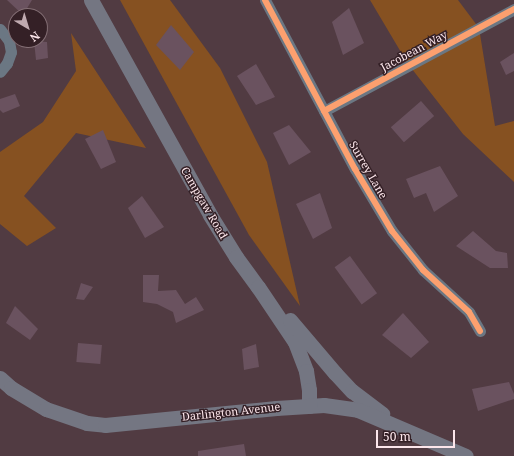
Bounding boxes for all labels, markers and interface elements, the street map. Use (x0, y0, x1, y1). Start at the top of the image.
north arrow (8, 8, 48, 48)
text: N (27, 28, 43, 46)
street label: Jacobean Way (378, 28, 450, 74)
street label: Surrey Lane (346, 139, 390, 201)
street label: Campgaw Road (178, 165, 230, 241)
street label: Darlington Avenue (181, 400, 281, 424)
scale bar (378, 422, 457, 448)
text: 50 m (383, 428, 411, 445)

